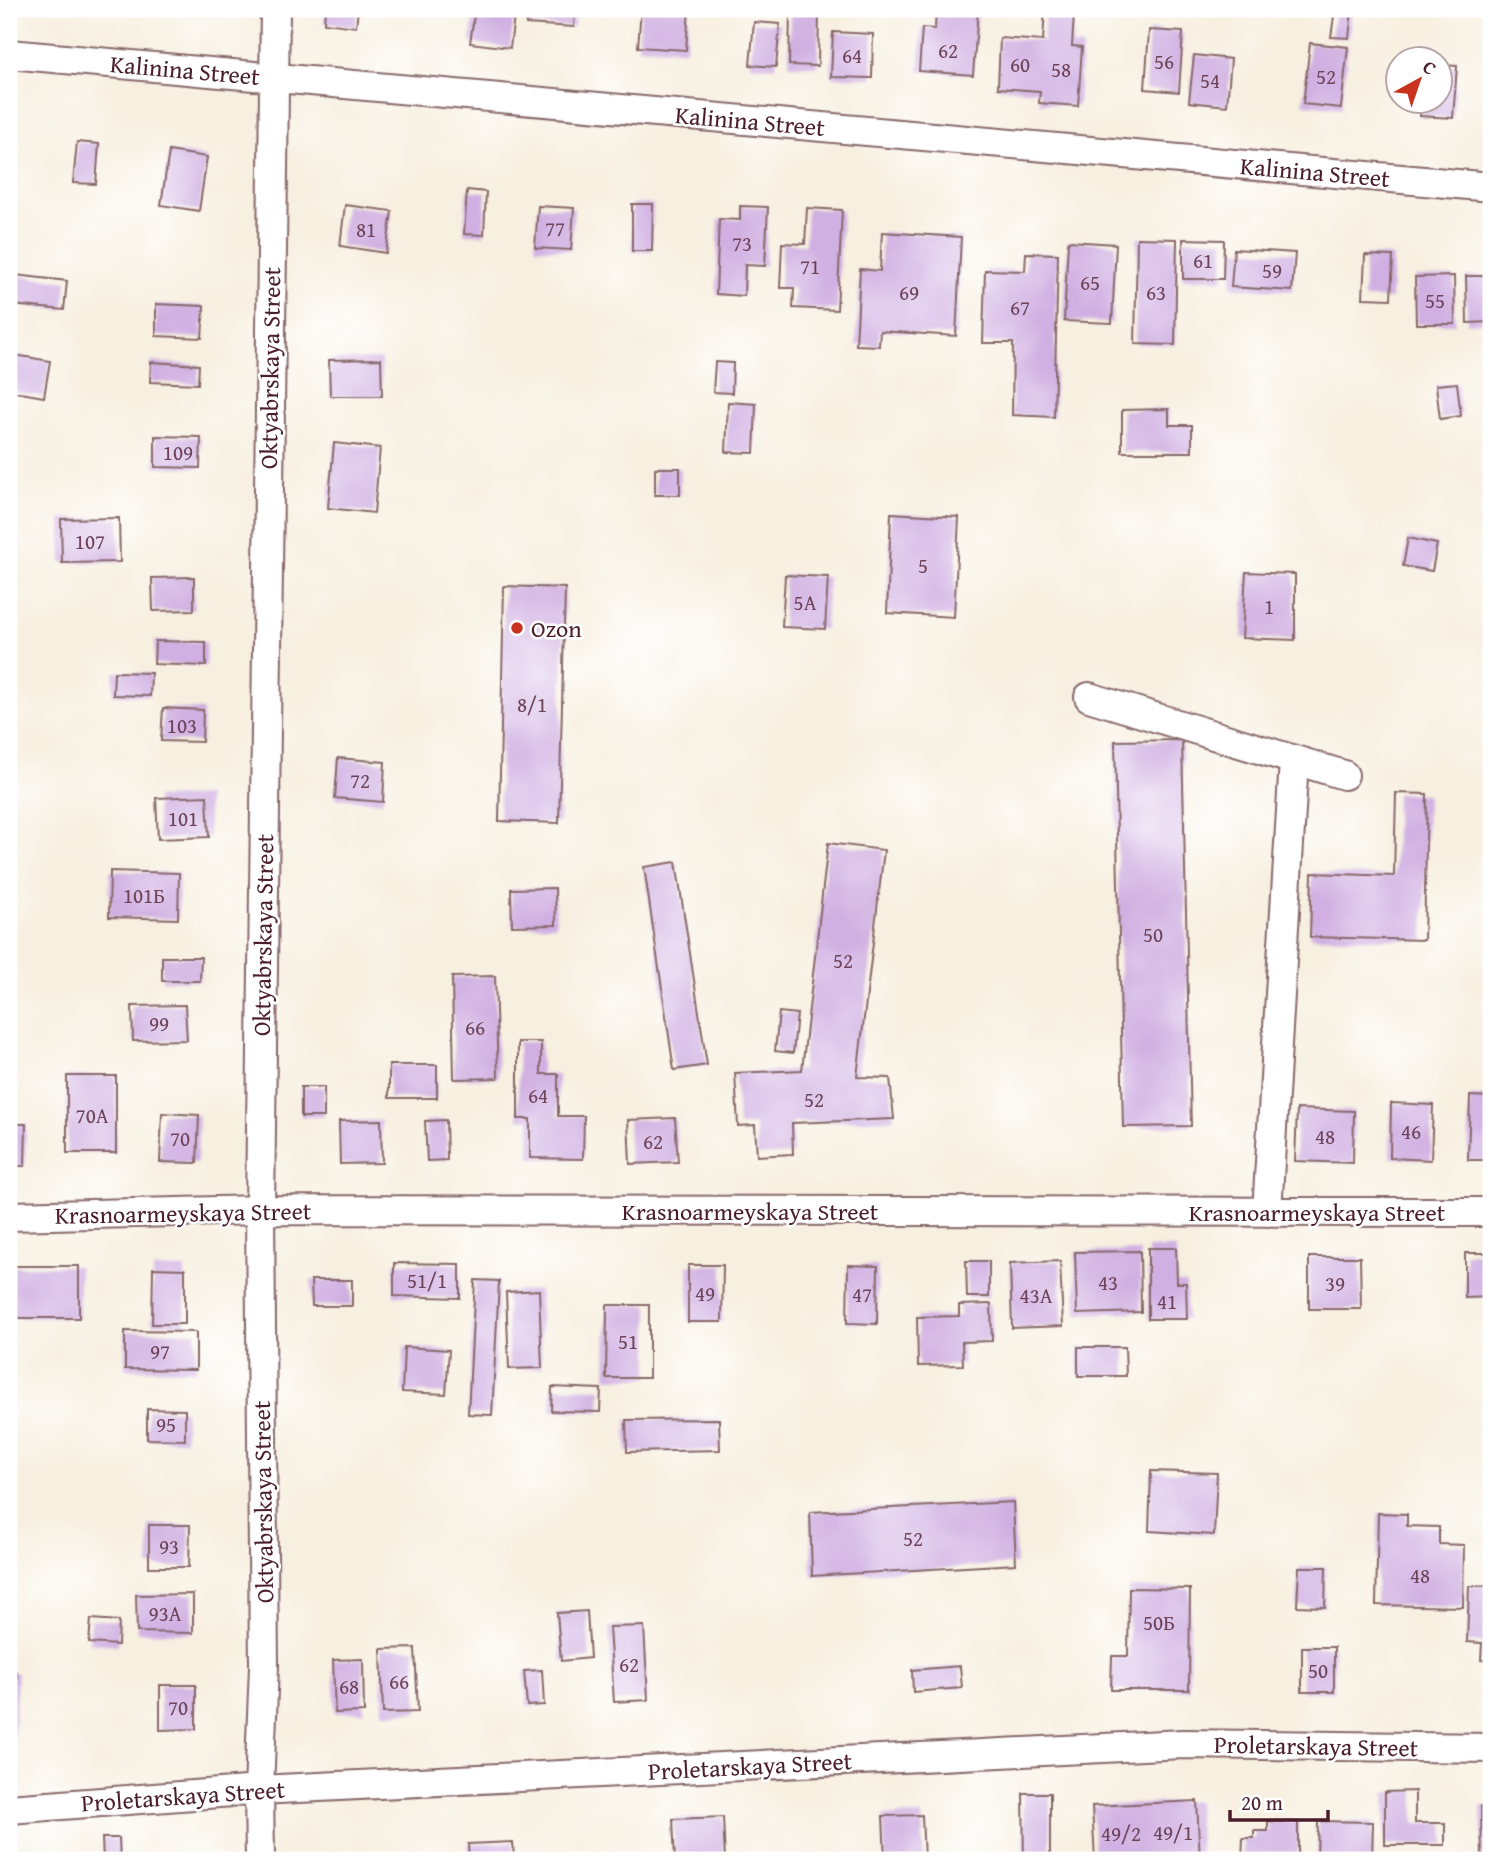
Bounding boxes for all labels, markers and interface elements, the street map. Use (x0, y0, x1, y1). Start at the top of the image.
house number: 62 (938, 35, 958, 66)
house number: 64 (842, 40, 862, 71)
street label: Kalinina Street (109, 46, 262, 94)
house number: 56 (1154, 46, 1174, 77)
north arrow (1384, 46, 1454, 116)
house number: 60 (1010, 49, 1030, 80)
text: С (1417, 53, 1443, 81)
house number: 58 (1051, 54, 1071, 85)
house number: 52 (1316, 61, 1336, 92)
house number: 54 (1200, 65, 1220, 96)
street label: Kalinina Street (674, 97, 827, 145)
street label: Kalinina Street (1239, 148, 1392, 196)
house number: 77 (545, 213, 565, 244)
house number: 81 (356, 214, 376, 245)
house number: 73 (732, 228, 752, 259)
house number: 61 (1193, 245, 1213, 276)
house number: 71 (800, 251, 820, 282)
house number: 59 (1262, 255, 1282, 286)
street label: Oktyabrskaya Street (251, 266, 289, 470)
house number: 65 (1080, 267, 1100, 298)
house number: 69 (899, 277, 919, 308)
house number: 63 (1146, 277, 1166, 308)
house number: 55 (1425, 285, 1445, 316)
house number: 67 (1010, 292, 1030, 323)
house number: 109 (163, 437, 193, 468)
house number: 107 (75, 526, 105, 557)
house number: 5 (918, 550, 928, 581)
house number: 5А (794, 587, 817, 618)
house number: 1 (1264, 591, 1274, 622)
place label: Ozon (531, 611, 582, 646)
marker: Ozon (509, 620, 525, 636)
house number: 8/1 (517, 689, 547, 720)
house number: 103 (167, 710, 197, 741)
house number: 72 (350, 765, 370, 796)
house number: 101 (168, 803, 198, 834)
street label: Oktyabrskaya Street (244, 833, 282, 1037)
house number: 101Б (123, 880, 165, 911)
house number: 50 (1143, 919, 1163, 950)
house number: 52 (833, 945, 853, 976)
house number: 99 (149, 1008, 169, 1039)
house number: 66 (465, 1012, 485, 1043)
house number: 64 (528, 1080, 548, 1111)
house number: 52 (804, 1084, 824, 1115)
house number: 70А (76, 1100, 109, 1131)
house number: 46 (1401, 1116, 1421, 1147)
house number: 48 (1315, 1121, 1335, 1152)
house number: 70 (170, 1123, 190, 1154)
house number: 62 (643, 1126, 663, 1157)
street label: Krasnoarmeyskaya Street (54, 1193, 312, 1233)
street label: Krasnoarmeyskaya Street (622, 1194, 879, 1229)
street label: Krasnoarmeyskaya Street (1189, 1195, 1446, 1230)
house number: 51/1 (407, 1265, 447, 1296)
house number: 43 (1098, 1267, 1118, 1298)
house number: 39 (1325, 1268, 1345, 1299)
house number: 49 (695, 1278, 715, 1309)
house number: 47 (852, 1279, 872, 1310)
house number: 43А (1020, 1280, 1053, 1311)
house number: 41 (1157, 1286, 1177, 1317)
house number: 51 (618, 1326, 638, 1357)
house number: 97 (150, 1336, 170, 1367)
street label: Oktyabrskaya Street (244, 1400, 282, 1604)
house number: 95 (156, 1409, 176, 1440)
house number: 52 (903, 1523, 923, 1554)
house number: 93 (159, 1531, 179, 1562)
house number: 48 (1410, 1560, 1430, 1591)
house number: 93А (149, 1598, 182, 1629)
house number: 50Б (1143, 1607, 1175, 1638)
house number: 62 (619, 1649, 639, 1680)
house number: 50 (1308, 1655, 1328, 1686)
house number: 66 (389, 1666, 409, 1697)
house number: 68 (339, 1671, 359, 1702)
house number: 70 (168, 1692, 188, 1723)
street label: Proletarskaya Street (1214, 1727, 1419, 1765)
street label: Proletarskaya Street (647, 1743, 853, 1789)
street label: Proletarskaya Street (80, 1771, 287, 1821)
scale bar (1230, 1778, 1328, 1822)
text: 20 m (1241, 1787, 1283, 1818)
house number: 49/1 (1153, 1817, 1193, 1848)
house number: 49/2 (1101, 1818, 1141, 1849)

